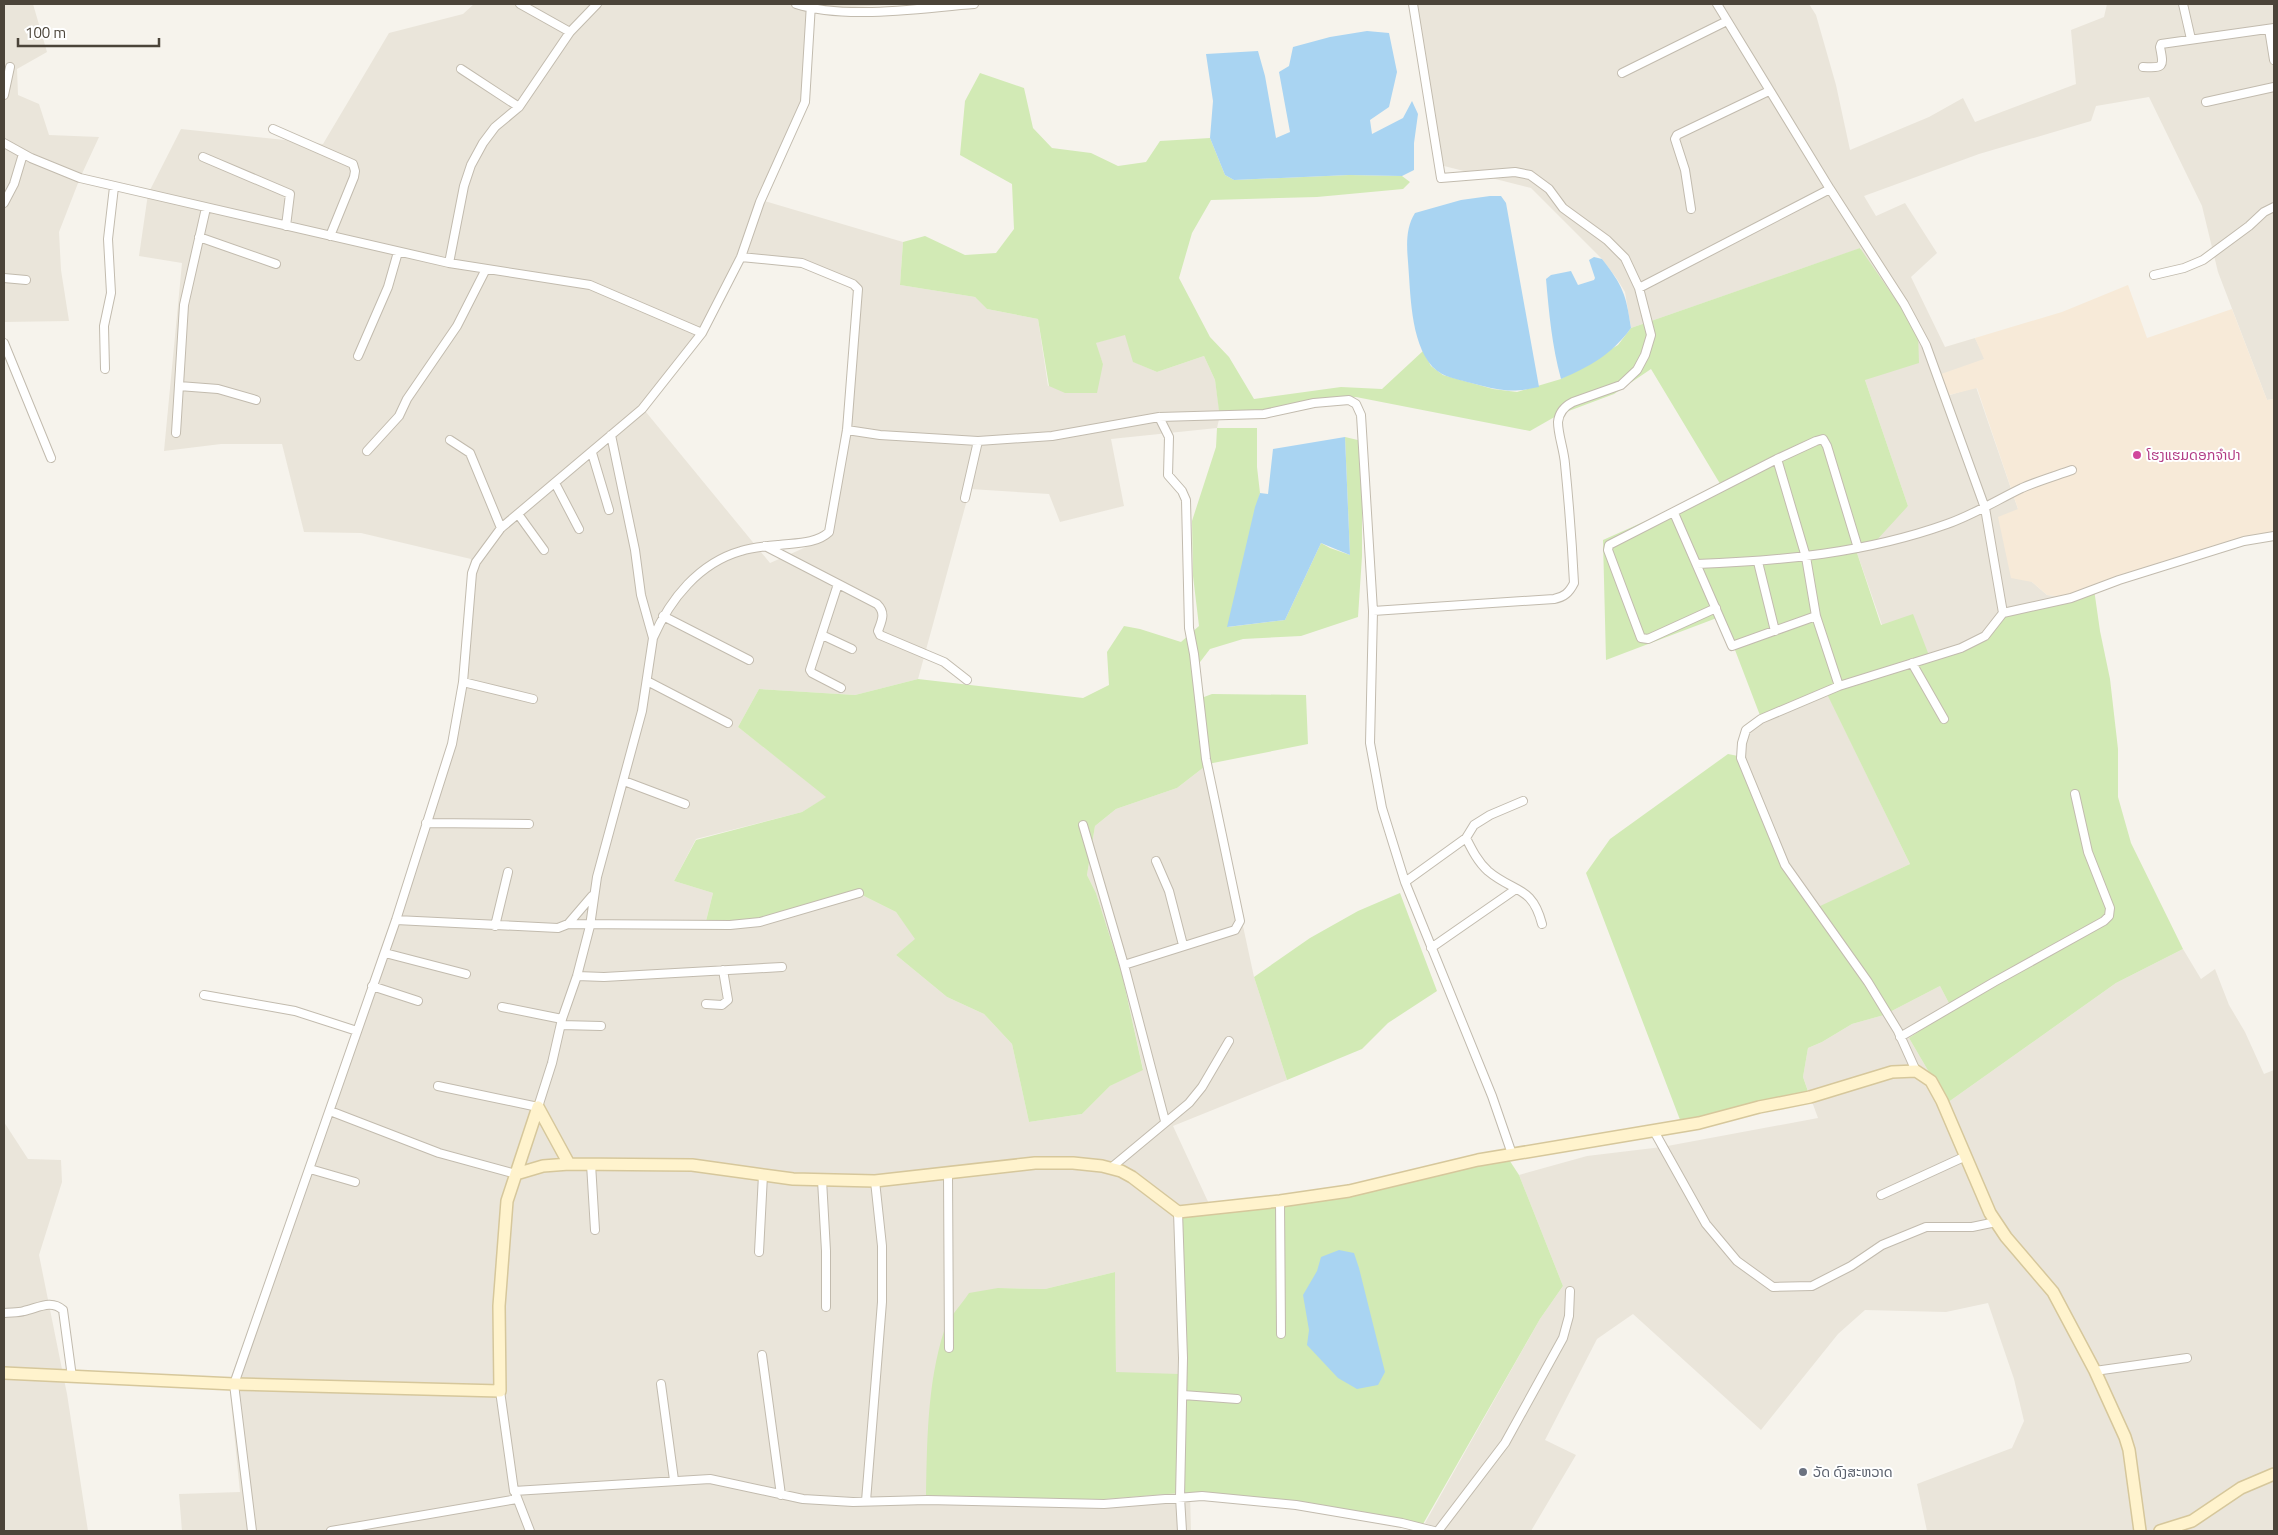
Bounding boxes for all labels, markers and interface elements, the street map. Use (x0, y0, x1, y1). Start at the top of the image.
scale bar (18, 15, 159, 47)
text: 100 m (25, 21, 66, 44)
place label: ໂຮງແຮມດອກຈຳປາ (2146, 444, 2241, 465)
marker: ໂຮງແຮມດອກຈຳປາ (2131, 449, 2143, 461)
place label: ວັດ ດົງສະຫວາດ (1813, 1461, 1893, 1482)
marker: ວັດ ດົງສະຫວາດ (1797, 1466, 1809, 1478)

